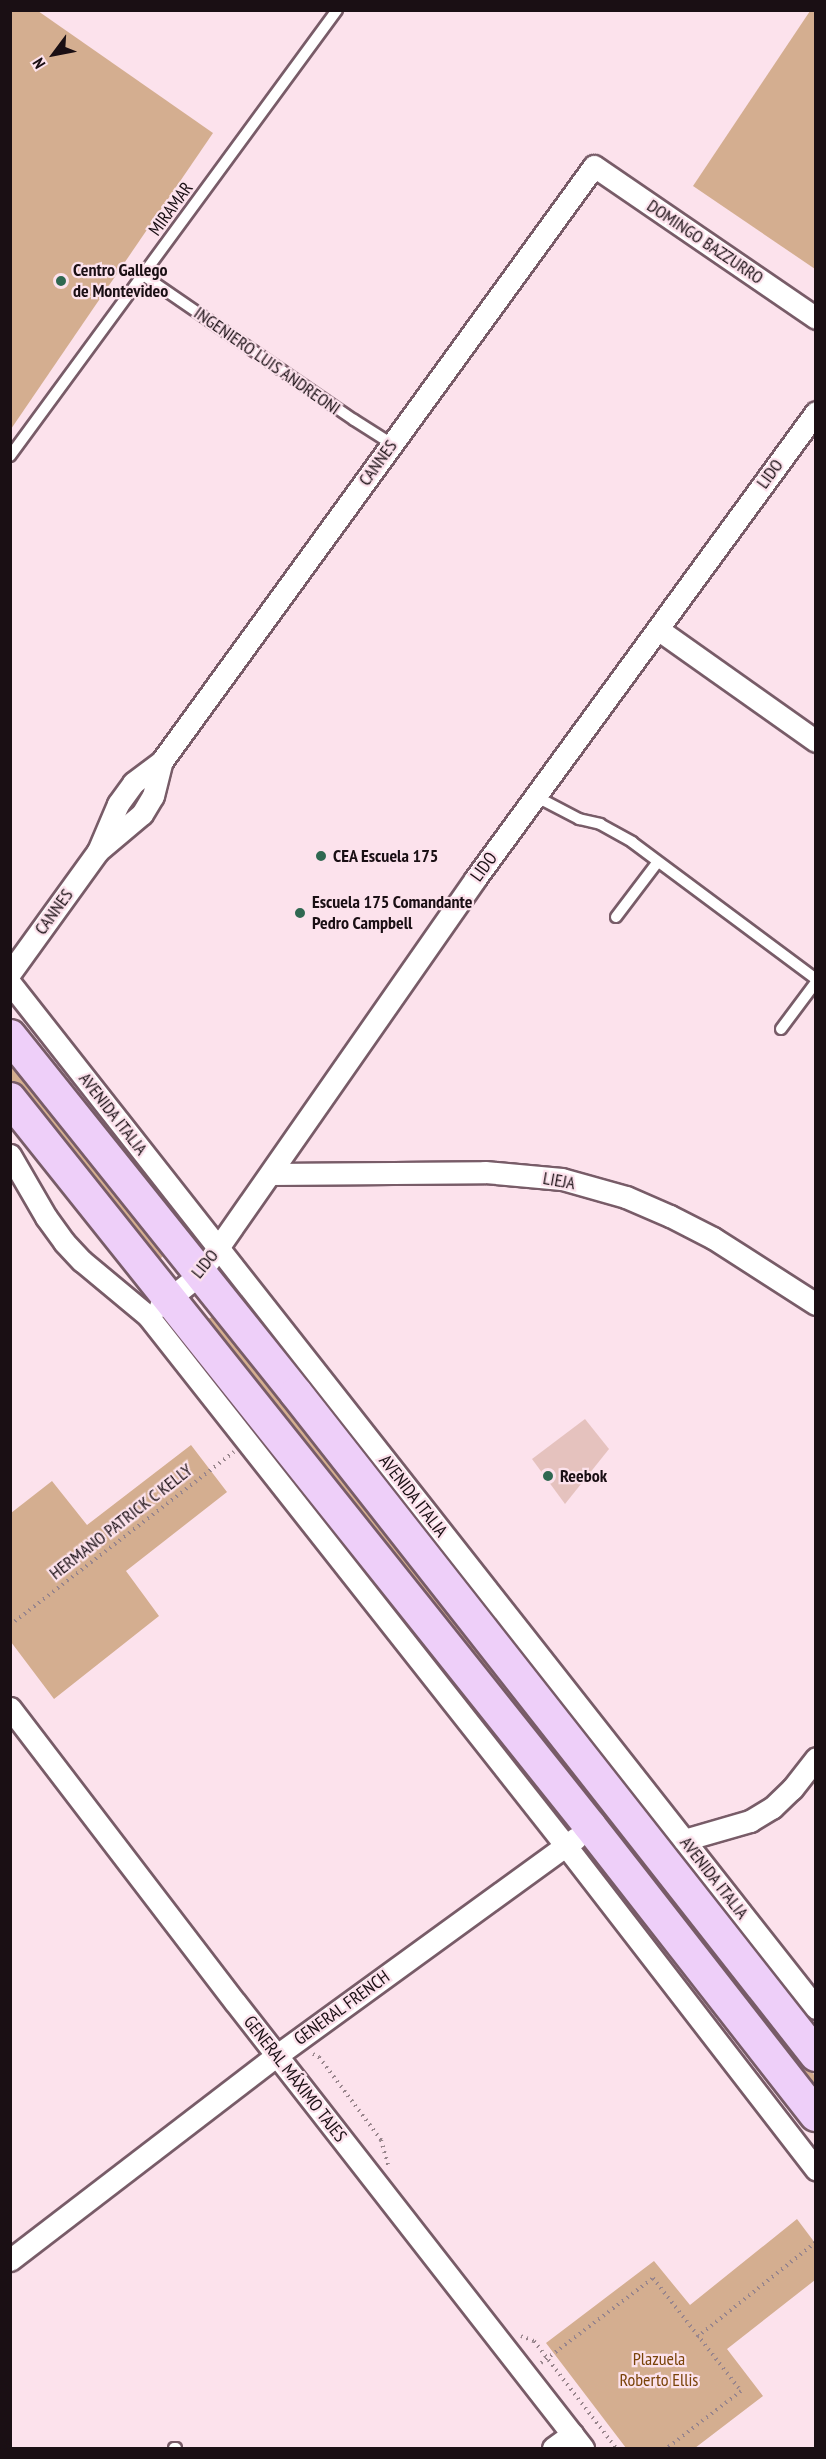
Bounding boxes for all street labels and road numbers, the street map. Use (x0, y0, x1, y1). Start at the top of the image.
street label: MIRAMAR (144, 178, 198, 240)
street label: DOMINGO BAZZURRO (643, 195, 767, 289)
street label: INGENIERO LUIS ANDREONI (189, 302, 345, 420)
street label: CANNES (354, 436, 402, 490)
street label: LIDO (752, 455, 788, 493)
street label: LIDO (466, 848, 502, 886)
street label: CANNES (30, 885, 78, 939)
street label: AVENIDA ITALIA (74, 1068, 152, 1160)
street label: LIEJA (541, 1168, 577, 1194)
street label: LIDO (187, 1245, 223, 1283)
street label: AVENIDA ITALIA (374, 1450, 452, 1542)
street label: HERMANO PATRICK C KELLY (45, 1459, 197, 1585)
street label: AVENIDA ITALIA (675, 1832, 753, 1924)
street label: GENERAL FRENCH (290, 1966, 394, 2050)
street label: GENERAL MÁXIMO TAJES (239, 2011, 351, 2147)

